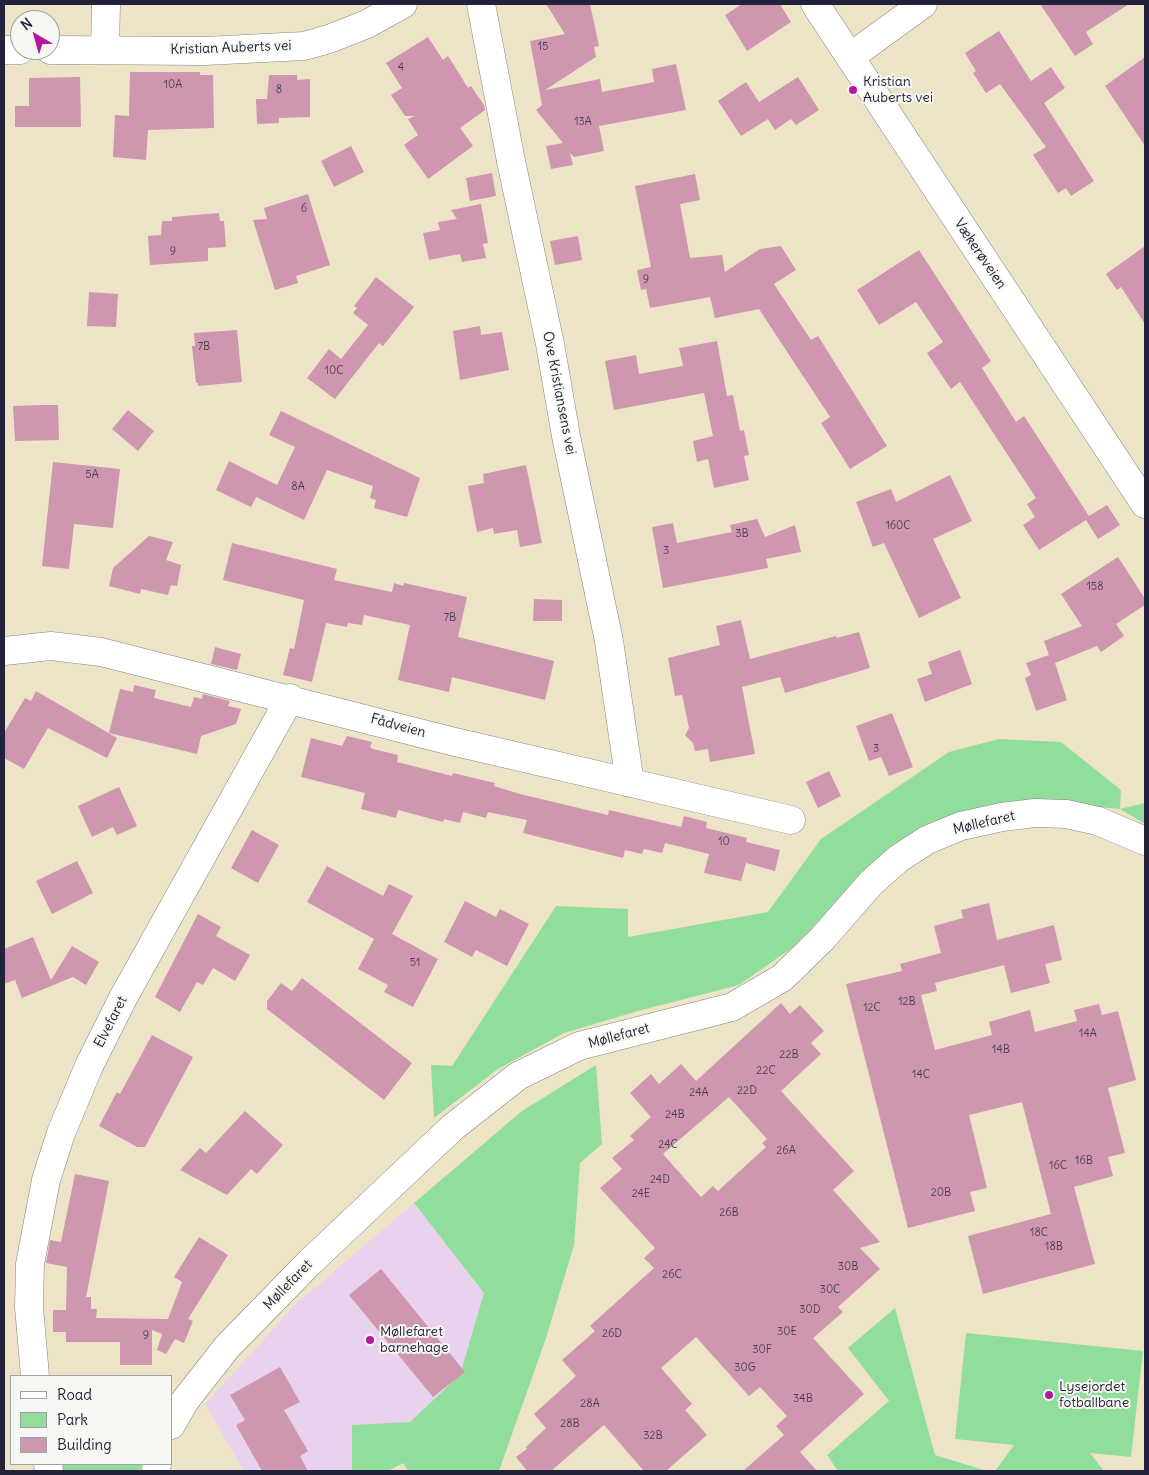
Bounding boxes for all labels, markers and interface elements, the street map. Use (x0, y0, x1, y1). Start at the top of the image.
north arrow (10, 10, 60, 60)
text: N (17, 14, 36, 34)
street label: Kristian Auberts vei (170, 37, 292, 59)
house number: 15 (538, 40, 548, 54)
house number: 4 (398, 61, 404, 75)
place label: Kristian Auberts vei (863, 74, 933, 106)
house number: 10A (164, 78, 182, 92)
house number: 8 (276, 83, 282, 97)
marker: Kristian Auberts vei (847, 84, 859, 96)
house number: 13A (574, 115, 592, 129)
house number: 6 (301, 202, 307, 216)
street label: Vækerøveien (950, 216, 1010, 292)
house number: 9 (170, 245, 176, 259)
house number: 9 (643, 273, 649, 287)
street label: Ove Kristiansens vei (539, 330, 579, 456)
house number: 7B (198, 340, 210, 354)
house number: 10C (325, 364, 343, 378)
house number: 5A (85, 468, 99, 482)
house number: 8A (291, 480, 305, 494)
house number: 160C (885, 519, 911, 533)
house number: 3B (735, 527, 749, 541)
house number: 3 (663, 544, 669, 558)
house number: 158 (1086, 580, 1104, 594)
house number: 7B (444, 611, 456, 625)
street label: Fådveien (369, 711, 427, 741)
house number: 3 (873, 742, 879, 756)
street label: Møllefaret (951, 808, 1017, 838)
house number: 10 (718, 835, 730, 849)
house number: 51 (410, 956, 420, 970)
street label: Elvefaret (91, 993, 131, 1051)
house number: 12B (898, 995, 916, 1009)
house number: 12C (863, 1001, 881, 1015)
street label: Møllefaret (586, 1020, 652, 1052)
house number: 14A (1079, 1027, 1097, 1041)
house number: 14B (992, 1043, 1010, 1057)
house number: 22B (779, 1048, 799, 1062)
house number: 22C (756, 1064, 776, 1078)
house number: 14C (912, 1068, 930, 1082)
house number: 22D (737, 1084, 757, 1098)
house number: 24A (689, 1086, 709, 1100)
house number: 24B (665, 1108, 685, 1122)
house number: 24C (658, 1138, 678, 1152)
house number: 26A (776, 1144, 796, 1158)
house number: 16B (1075, 1154, 1093, 1168)
house number: 16C (1049, 1159, 1067, 1173)
house number: 24D (650, 1173, 670, 1187)
house number: 20B (931, 1186, 951, 1200)
house number: 24E (632, 1187, 650, 1201)
house number: 26B (719, 1206, 739, 1220)
house number: 18C (1030, 1226, 1048, 1240)
house number: 18B (1045, 1240, 1063, 1254)
street label: Møllefaret (260, 1257, 316, 1313)
house number: 30B (838, 1260, 858, 1274)
house number: 26C (662, 1268, 682, 1282)
house number: 30C (820, 1283, 840, 1297)
house number: 30D (799, 1303, 821, 1317)
place label: Møllefaret barnehage (380, 1324, 448, 1356)
house number: 30E (777, 1325, 797, 1339)
house number: 26D (602, 1327, 622, 1341)
house number: 9 (143, 1329, 149, 1343)
marker: Møllefaret barnehage (364, 1334, 376, 1346)
house number: 30F (752, 1343, 772, 1357)
house number: 30G (734, 1361, 756, 1375)
legend (10, 1375, 172, 1465)
place label: Lysejordet fotballbane (1059, 1379, 1129, 1411)
text: Road (57, 1385, 92, 1404)
marker: Lysejordet fotballbane (1043, 1389, 1055, 1401)
house number: 34B (793, 1392, 813, 1406)
house number: 28A (580, 1397, 600, 1411)
text: Park (57, 1410, 88, 1429)
house number: 28B (560, 1417, 580, 1431)
house number: 32B (643, 1429, 663, 1443)
text: Building (57, 1435, 112, 1454)

